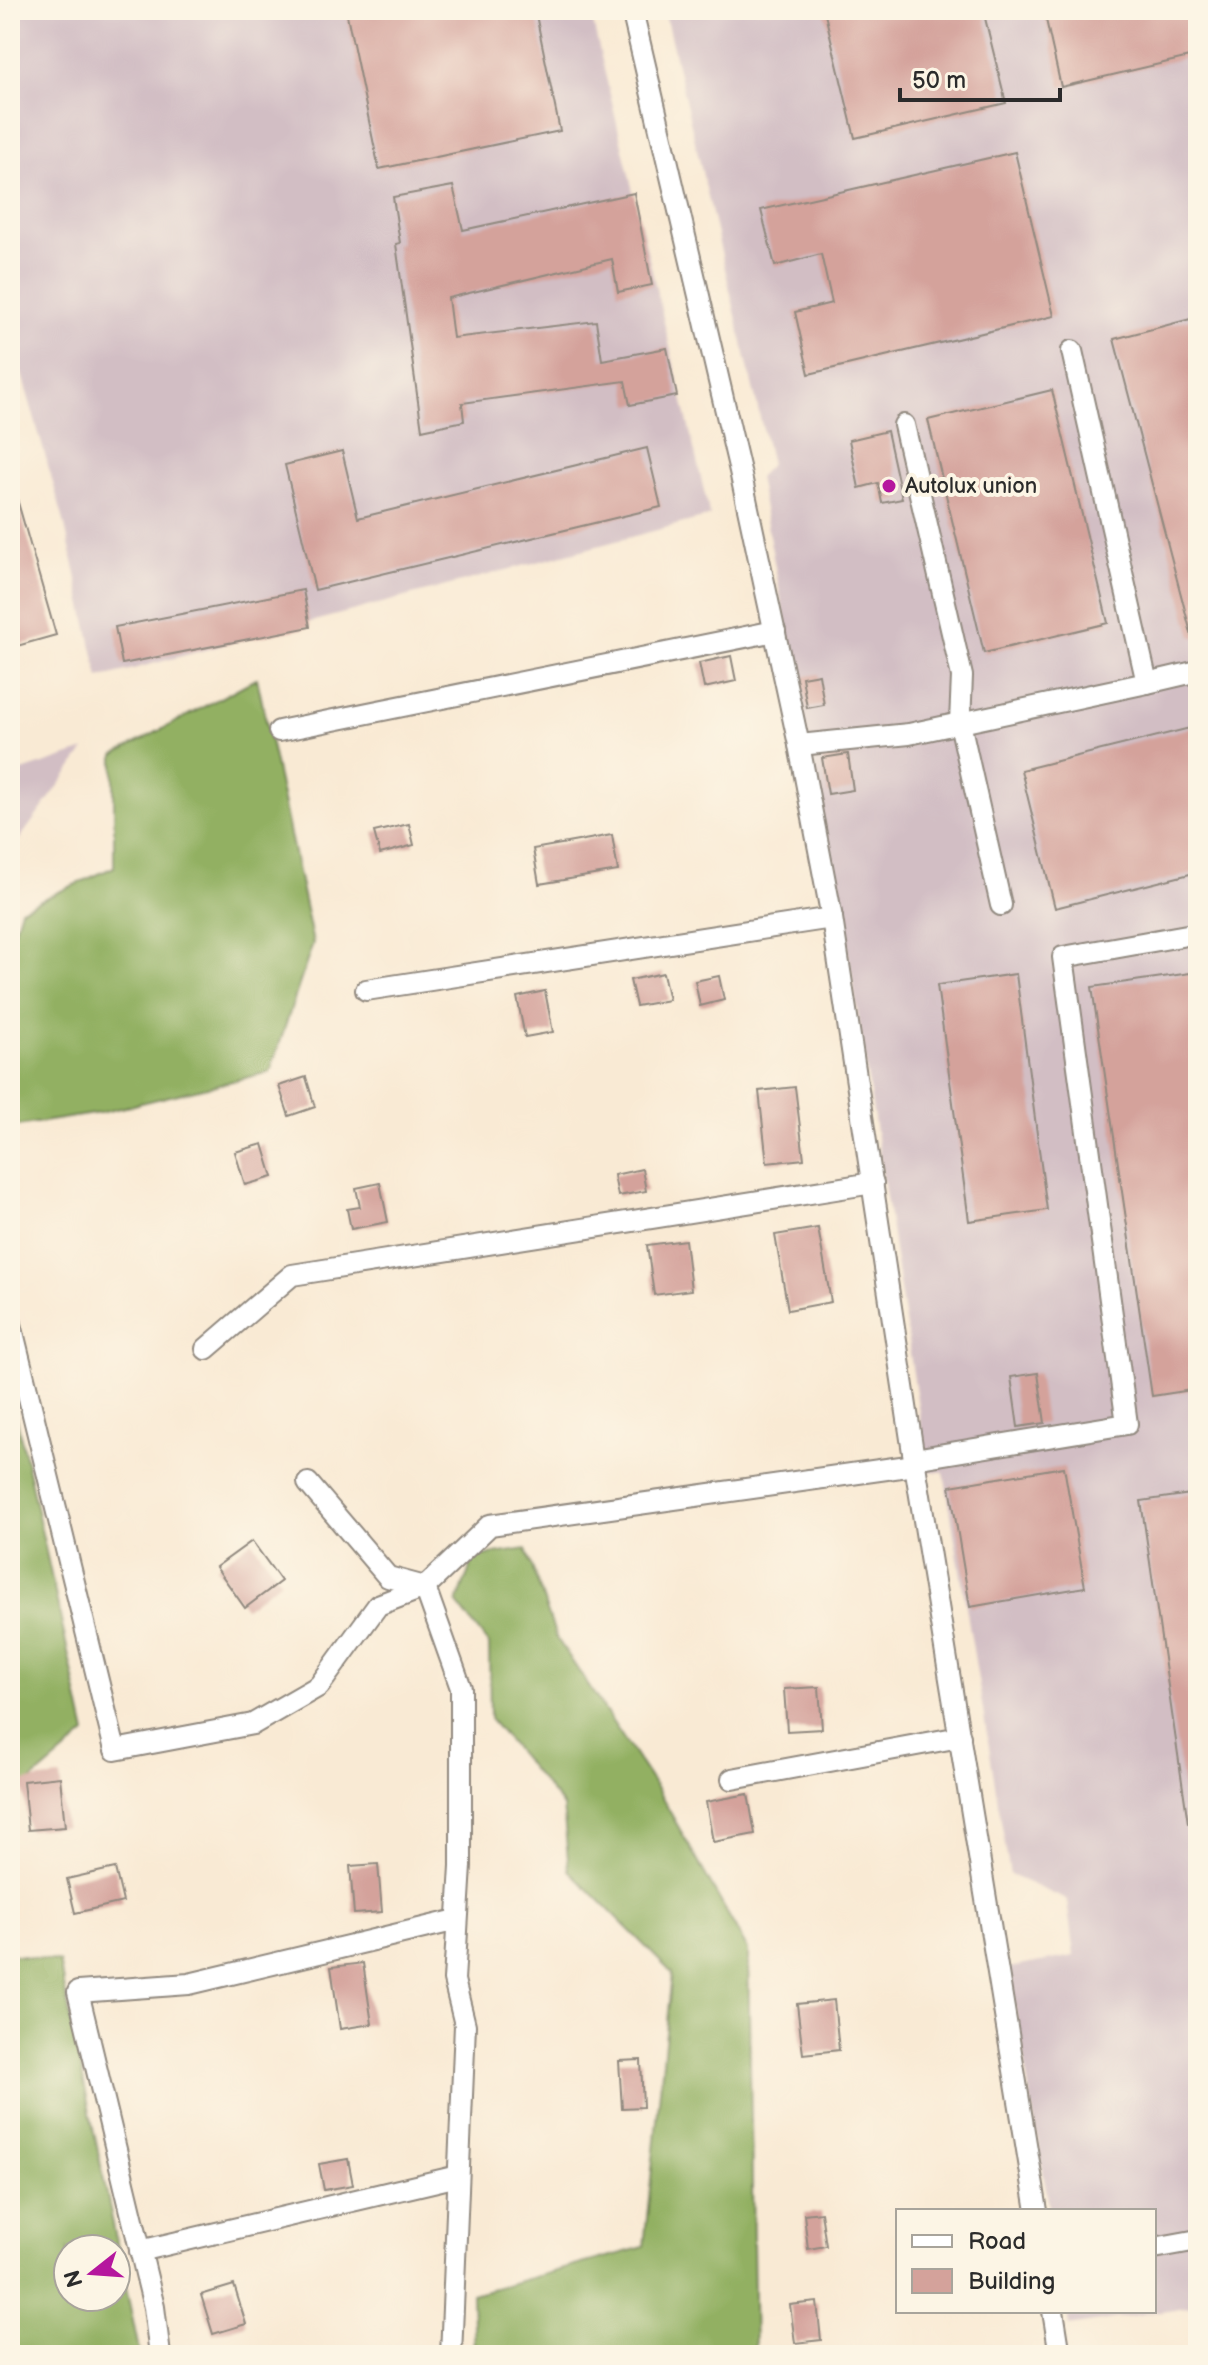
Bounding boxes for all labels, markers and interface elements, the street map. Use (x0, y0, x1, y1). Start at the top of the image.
scale bar (900, 52, 1060, 102)
text: 50 m (912, 66, 966, 95)
place label: Autolux union (905, 473, 1037, 500)
marker: Autolux union (880, 477, 898, 495)
legend (896, 2209, 1156, 2313)
text: Road (968, 2227, 1026, 2256)
north arrow (52, 2233, 132, 2313)
text: N (59, 2267, 90, 2290)
text: Building (968, 2267, 1055, 2296)

